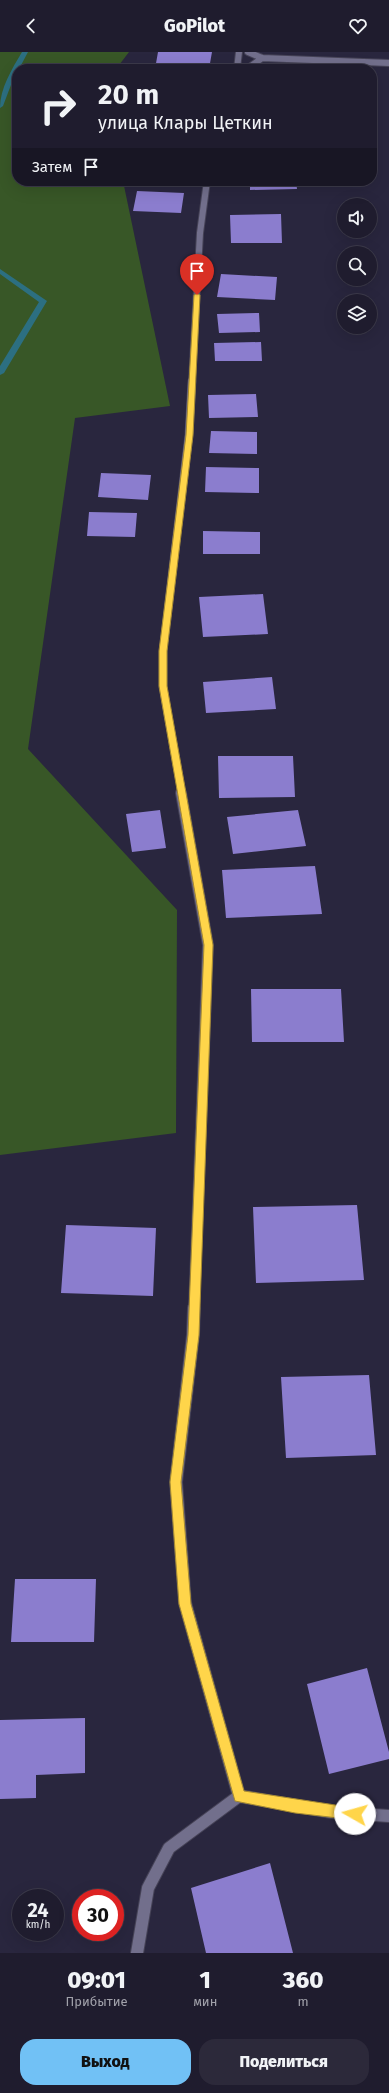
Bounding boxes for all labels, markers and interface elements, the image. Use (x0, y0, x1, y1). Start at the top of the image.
icon: back (20, 15, 42, 37)
text: GoPilot (164, 15, 225, 37)
icon: heart (347, 15, 369, 37)
text: 20 m (98, 78, 159, 111)
icon: right (32, 80, 84, 132)
text: улица Клары Цеткин (98, 112, 273, 134)
icon: arrive (80, 156, 102, 178)
text: Затем (32, 158, 72, 176)
map controls (337, 198, 377, 334)
button: sound (337, 198, 377, 238)
button: search (337, 246, 377, 286)
pin (180, 254, 214, 295)
icon: arrive (186, 260, 208, 282)
button: layers (337, 294, 377, 334)
position arrow (334, 1793, 376, 1835)
speed limit sign: 30 (72, 1889, 124, 1941)
text: 24 (27, 1898, 49, 1922)
text: km/h (26, 1919, 50, 1931)
text: 09:01 (67, 1966, 126, 1994)
text: 1 (200, 1966, 211, 1994)
text: 360 (283, 1966, 324, 1994)
text: Прибытие (66, 1994, 128, 2009)
text: мин (193, 1994, 217, 2009)
text: m (298, 1994, 309, 2009)
button: Выход (20, 2039, 191, 2085)
button: Поделиться (199, 2039, 369, 2085)

